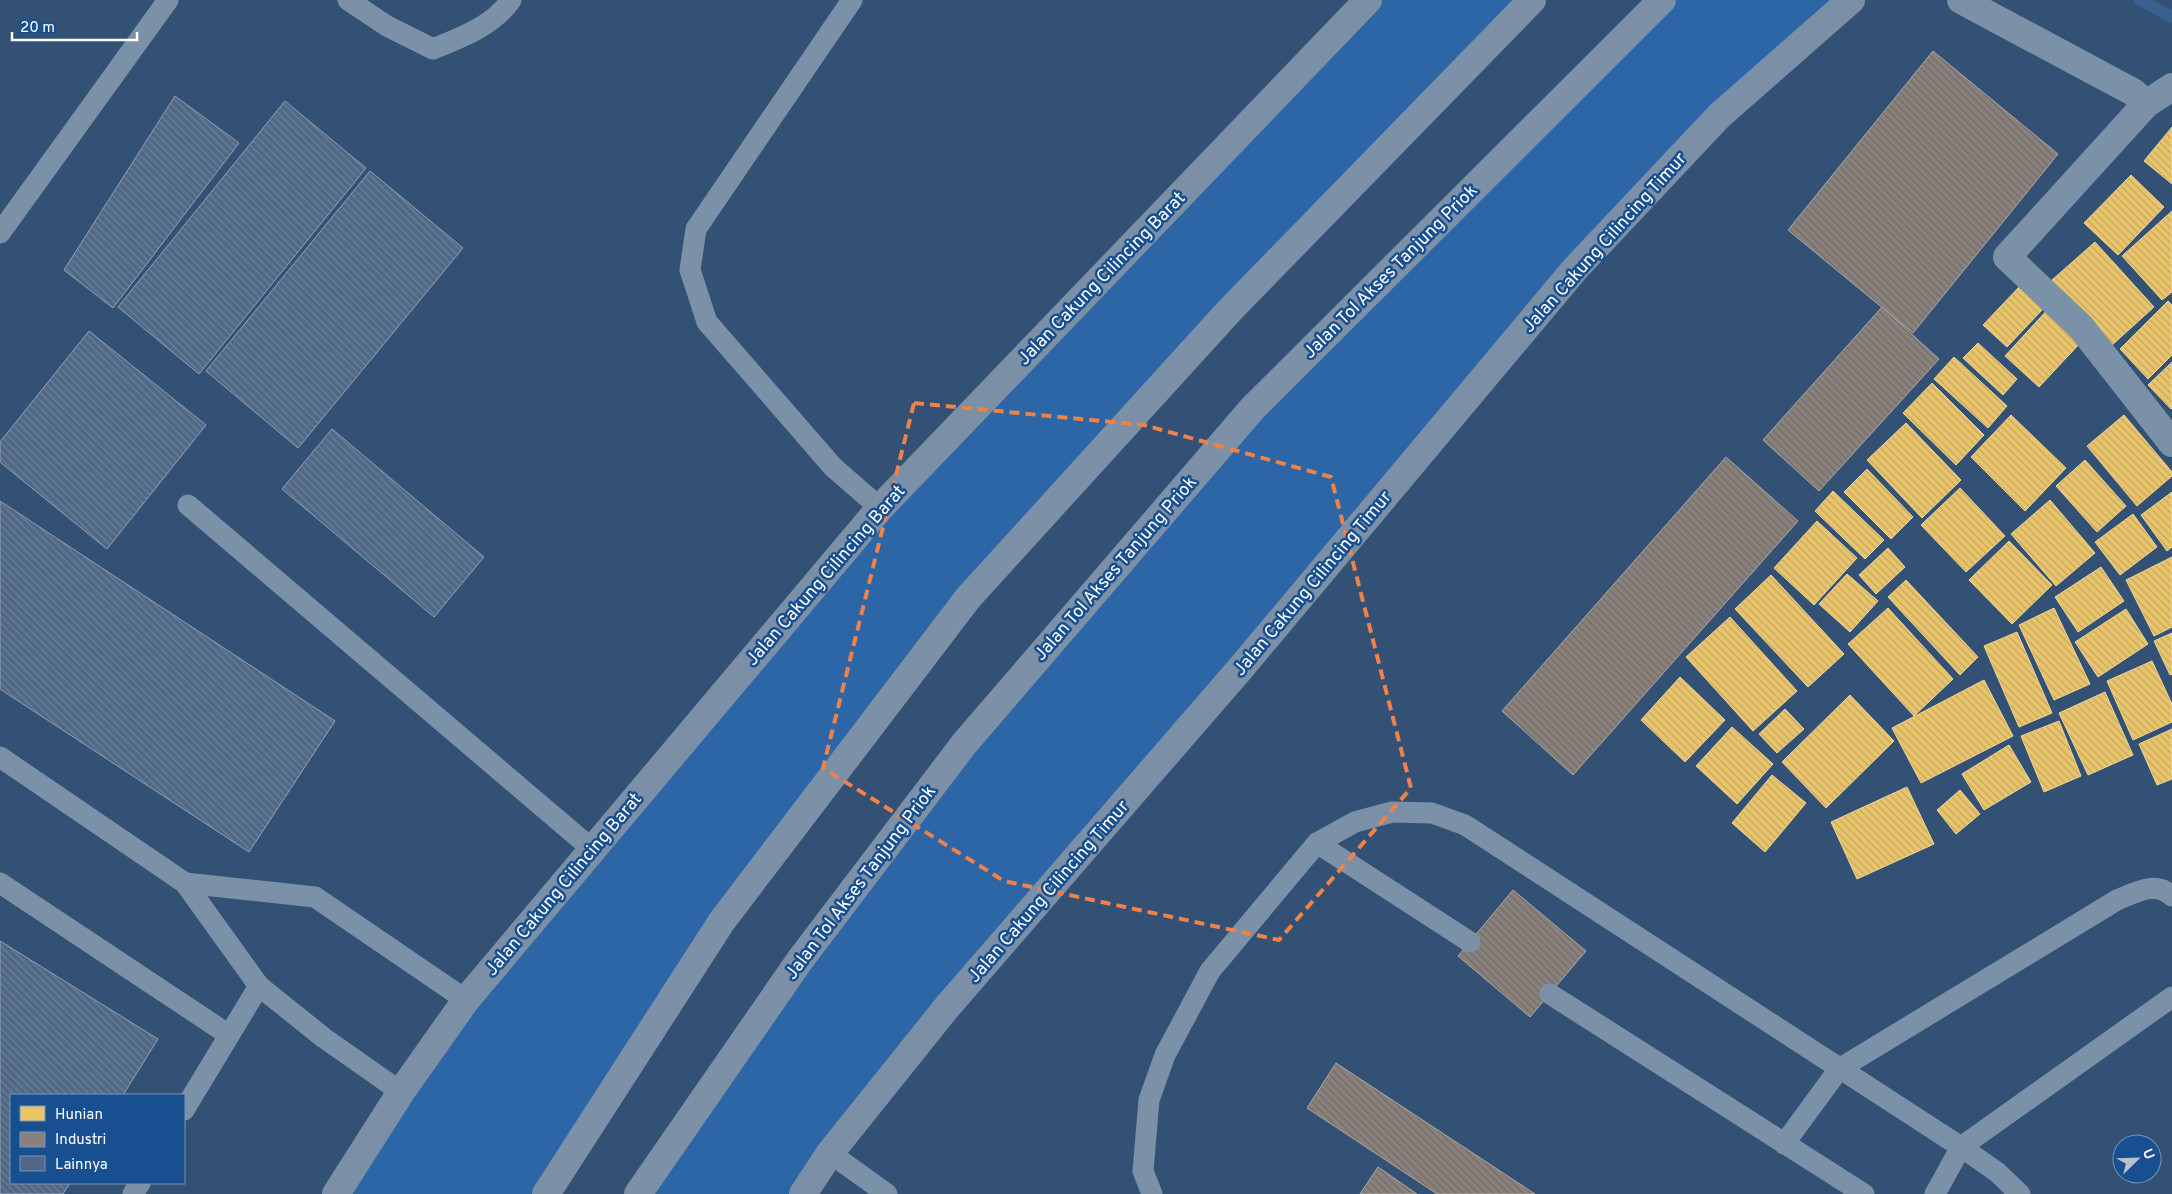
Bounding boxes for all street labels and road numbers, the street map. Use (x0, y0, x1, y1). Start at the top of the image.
street label: Jalan Cakung Cilincing Timur (1518, 148, 1692, 338)
street label: Jalan Tol Akses Tanjung Priok (1299, 180, 1483, 364)
street label: Jalan Cakung Cilincing Barat (1013, 188, 1191, 371)
street label: Jalan Tol Akses Tanjung Priok (1030, 472, 1203, 666)
street label: Jalan Cakung Cilincing Barat (741, 481, 911, 671)
street label: Jalan Cakung Cilincing Timur (1229, 487, 1397, 681)
street label: Jalan Tol Akses Tanjung Priok (781, 781, 942, 985)
street label: Jalan Cakung Cilincing Barat (481, 789, 648, 981)
street label: Jalan Cakung Cilincing Timur (963, 796, 1135, 988)

